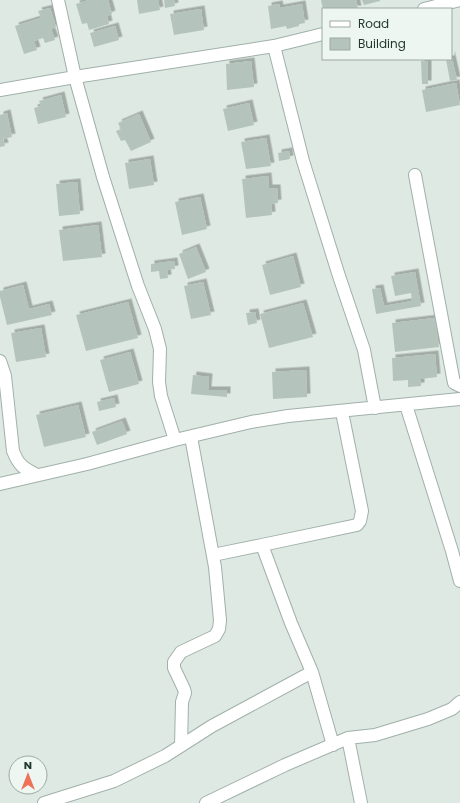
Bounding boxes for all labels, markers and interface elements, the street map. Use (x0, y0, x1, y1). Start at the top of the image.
legend (322, 8, 452, 60)
text: Road (358, 15, 389, 32)
text: Building (358, 35, 406, 52)
north arrow (8, 755, 48, 795)
text: N (24, 757, 32, 773)

